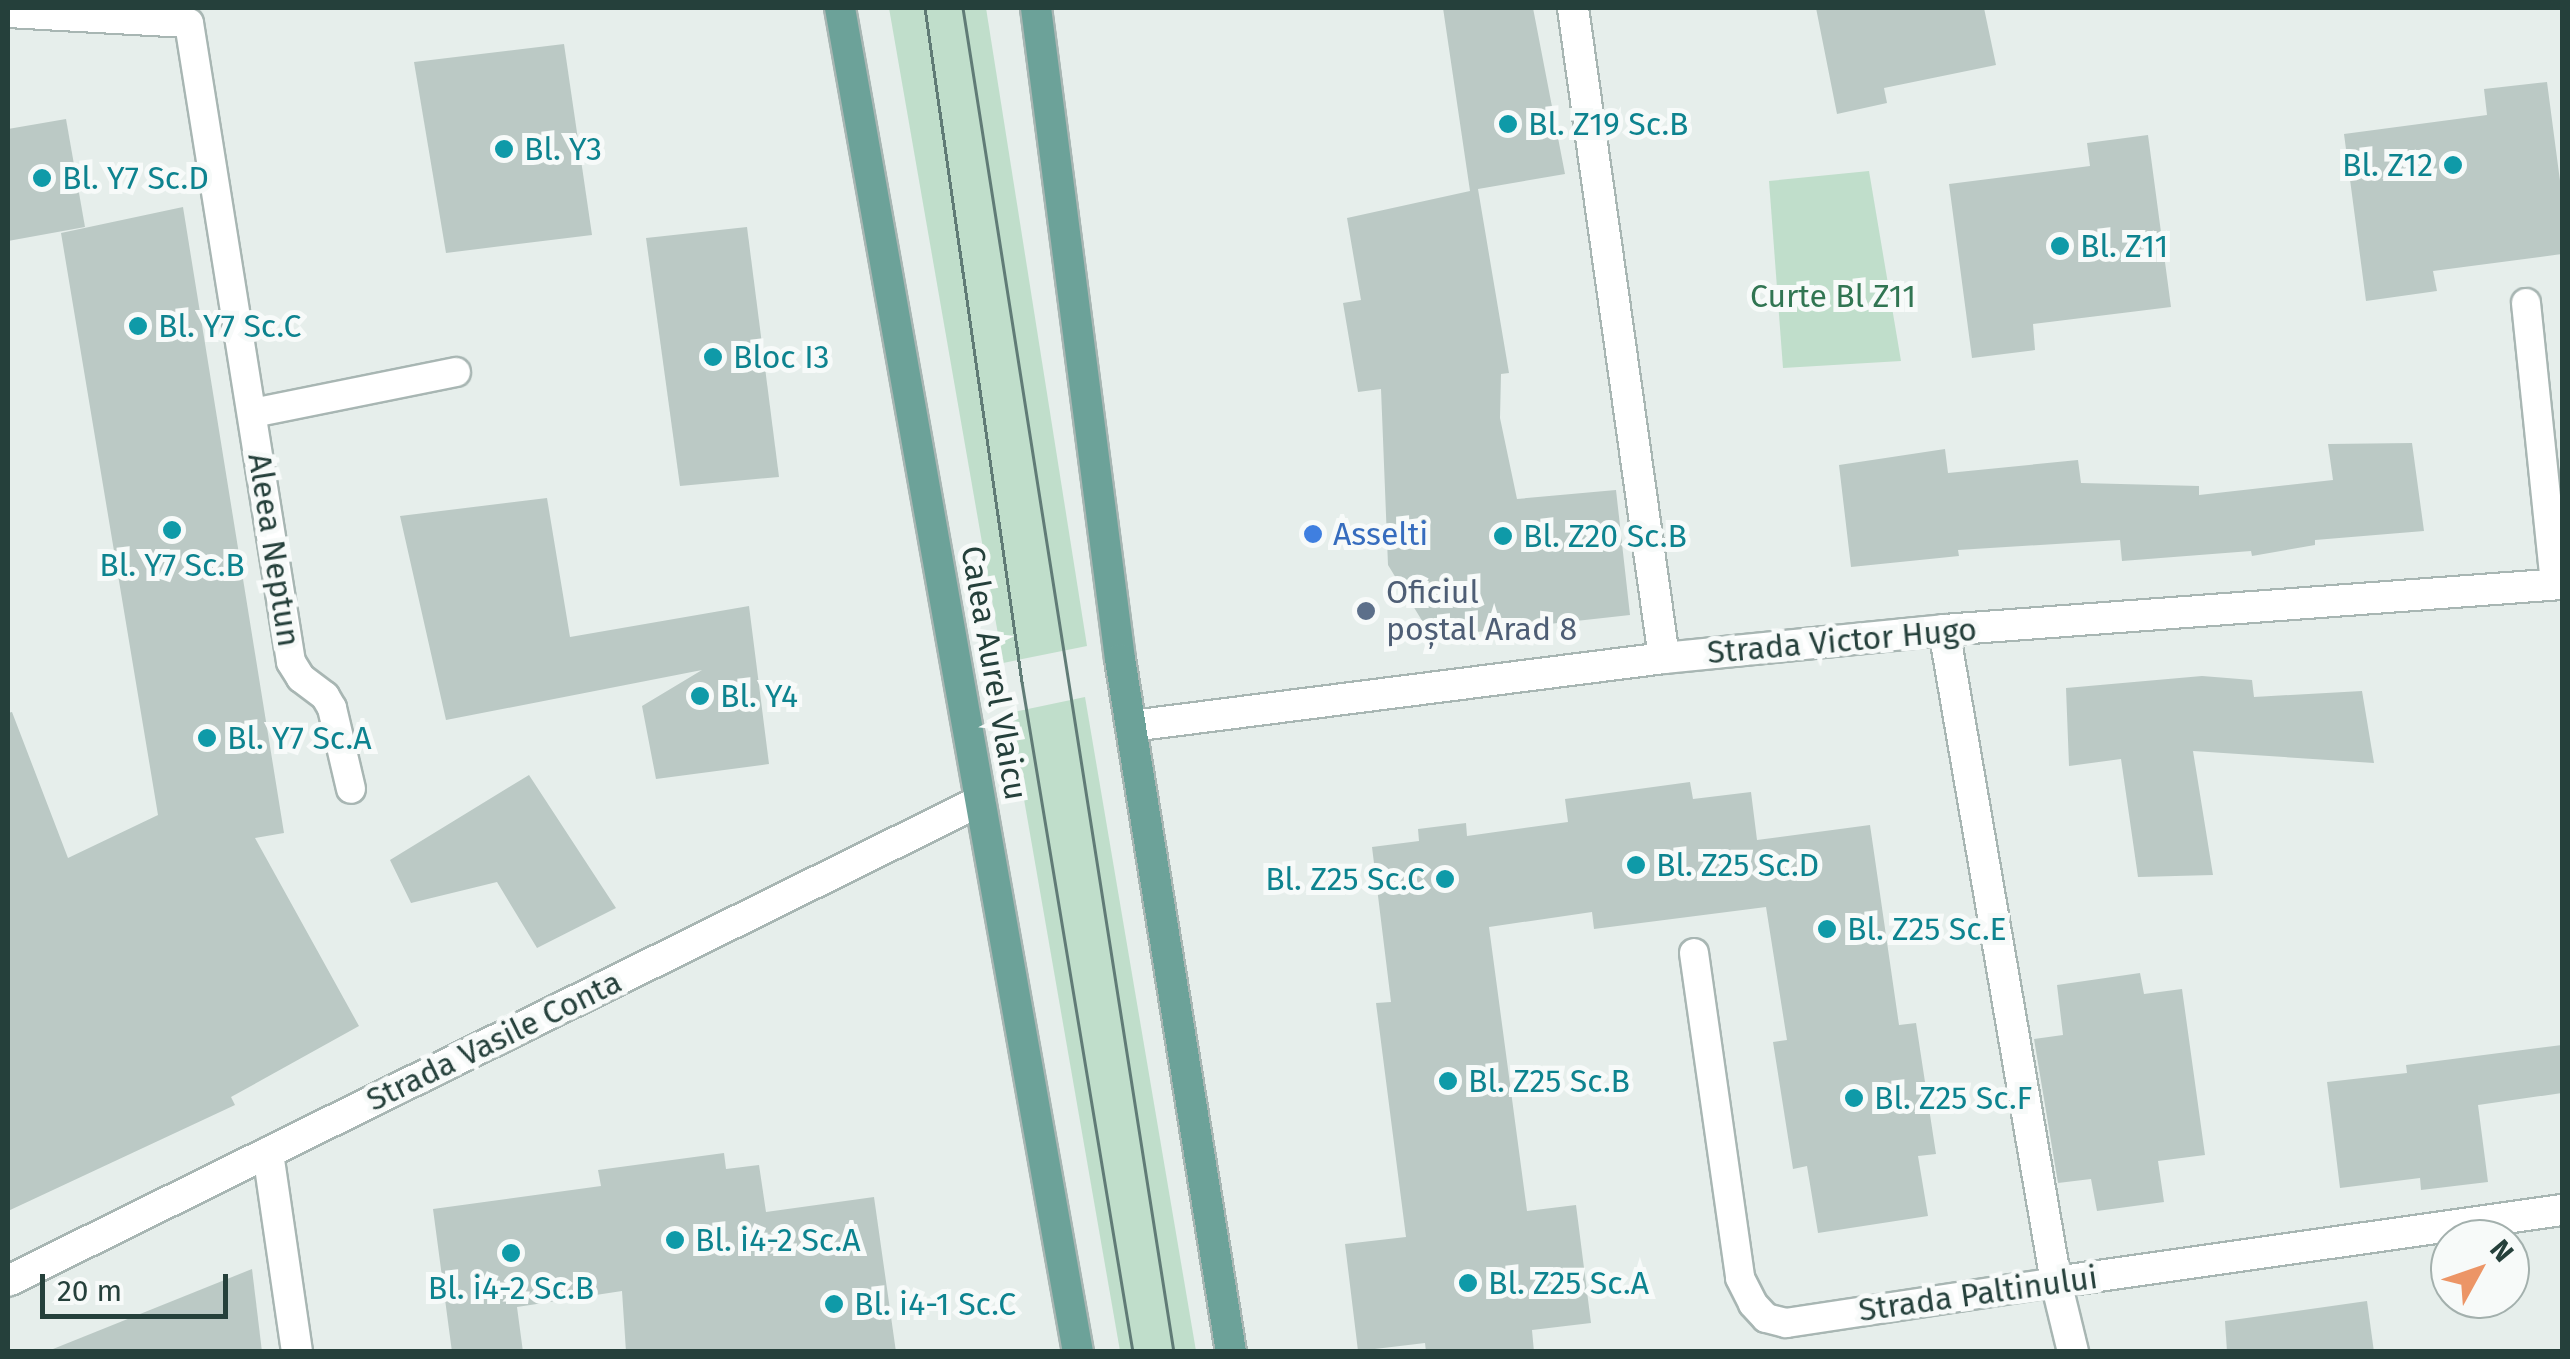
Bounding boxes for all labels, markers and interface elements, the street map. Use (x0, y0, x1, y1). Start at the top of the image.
place label: Bl. Z19 Sc.B (1528, 105, 1689, 143)
marker: Bl. Z19 Sc.B (1497, 113, 1519, 135)
place label: Bl. Y3 (524, 130, 602, 168)
marker: Bl. Y3 (493, 138, 515, 160)
place label: Bl. Z12 (2342, 146, 2433, 184)
marker: Bl. Z12 (2442, 154, 2464, 176)
place label: Bl. Y7 Sc.D (62, 159, 209, 197)
marker: Bl. Y7 Sc.D (31, 167, 53, 189)
place label: Bl. Z11 (2080, 227, 2168, 265)
marker: Bl. Z11 (2049, 235, 2071, 257)
park label: Curte Bl Z11 (1750, 277, 1916, 315)
place label: Bl. Y7 Sc.C (158, 307, 301, 345)
marker: Bl. Y7 Sc.C (127, 315, 149, 337)
place label: Bloc I3 (733, 338, 830, 376)
marker: Bloc I3 (702, 346, 724, 368)
street label: Aleea Neptun (240, 451, 308, 649)
place label: Asselti (1333, 515, 1428, 553)
place label: Bl. Z20 Sc.B (1523, 517, 1687, 555)
marker: Bl. Y7 Sc.B (161, 519, 183, 541)
marker: Asselti (1302, 523, 1324, 545)
marker: Bl. Z20 Sc.B (1492, 525, 1514, 547)
street label: Calea Aurel Vlaicu (953, 543, 1035, 803)
place label: Bl. Y7 Sc.B (99, 546, 245, 584)
place label: Oficiul poștal Arad 8 (1386, 574, 1577, 649)
marker: Oficiul poștal Arad 8 (1355, 600, 1377, 622)
street label: Strada Victor Hugo (1706, 610, 1978, 672)
place label: Bl. Y4 (720, 677, 798, 715)
marker: Bl. Y4 (689, 685, 711, 707)
place label: Bl. Y7 Sc.A (227, 719, 372, 757)
marker: Bl. Y7 Sc.A (196, 727, 218, 749)
place label: Bl. Z25 Sc.D (1656, 846, 1819, 884)
marker: Bl. Z25 Sc.D (1625, 854, 1647, 876)
place label: Bl. Z25 Sc.C (1265, 860, 1425, 898)
marker: Bl. Z25 Sc.C (1434, 868, 1456, 890)
place label: Bl. Z25 Sc.E (1847, 910, 2007, 948)
marker: Bl. Z25 Sc.E (1816, 918, 1838, 940)
street label: Strada Vasile Conta (360, 963, 628, 1119)
place label: Bl. Z25 Sc.B (1468, 1062, 1630, 1100)
marker: Bl. Z25 Sc.B (1437, 1070, 1459, 1092)
place label: Bl. Z25 Sc.F (1874, 1079, 2032, 1117)
marker: Bl. Z25 Sc.F (1843, 1087, 1865, 1109)
north arrow (2430, 1219, 2530, 1319)
place label: Bl. i4-2 Sc.A (695, 1221, 861, 1259)
marker: Bl. i4-2 Sc.A (664, 1229, 686, 1251)
text: N (2483, 1233, 2520, 1268)
marker: Bl. i4-2 Sc.B (500, 1242, 522, 1264)
scale bar (45, 1254, 232, 1316)
street label: Strada Paltinului (1856, 1258, 2100, 1330)
place label: Bl. Z25 Sc.A (1488, 1264, 1649, 1302)
place label: Bl. i4-2 Sc.B (428, 1269, 594, 1307)
marker: Bl. Z25 Sc.A (1457, 1272, 1479, 1294)
text: 20 m (57, 1273, 122, 1309)
place label: Bl. i4-1 Sc.C (854, 1285, 1016, 1323)
marker: Bl. i4-1 Sc.C (823, 1293, 845, 1315)

